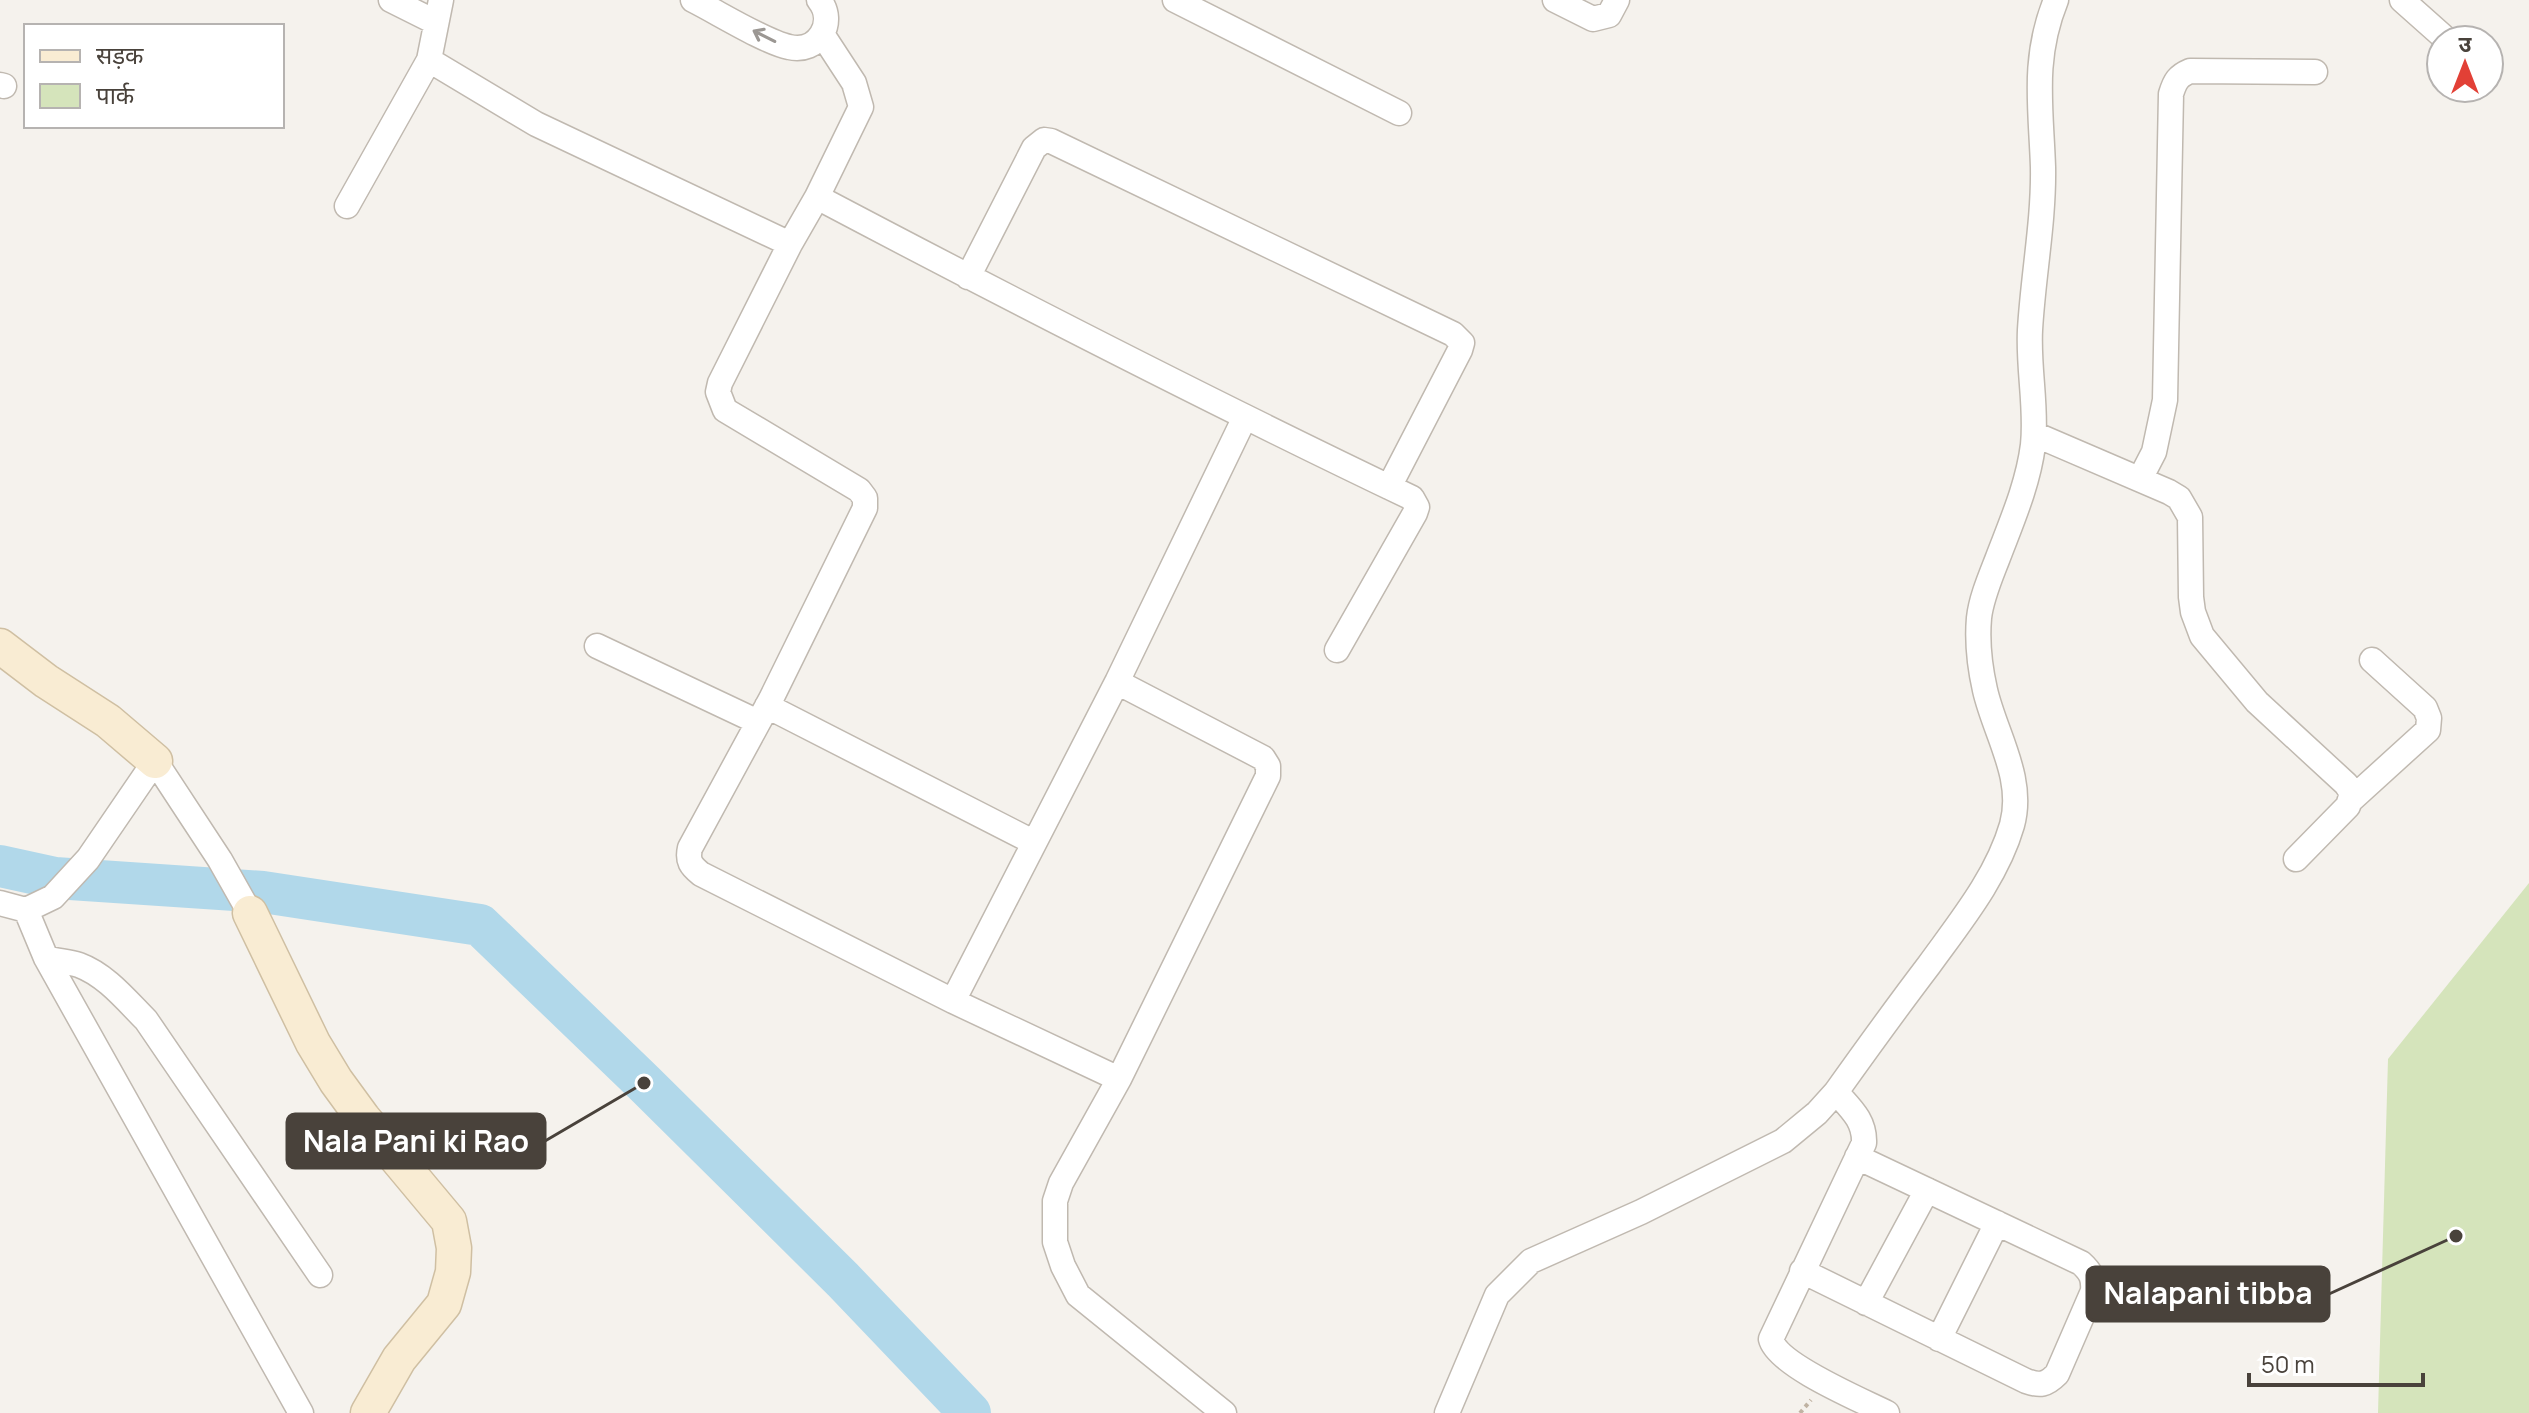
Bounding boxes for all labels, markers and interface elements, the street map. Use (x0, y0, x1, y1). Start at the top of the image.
legend (24, 24, 284, 128)
north arrow (2425, 24, 2505, 104)
one-way arrow (753, 28, 777, 44)
text: उ (2459, 29, 2473, 59)
text: सड़क (96, 38, 144, 71)
text: पार्क (96, 78, 135, 111)
callout: Nala Pani ki Rao (287, 1114, 545, 1168)
text: Nala Pani ki Rao (303, 1120, 529, 1161)
callout: Nalapani tibba (2087, 1267, 2329, 1321)
text: Nalapani tibba (2103, 1272, 2313, 1313)
scale bar (2249, 1337, 2423, 1387)
text: 50 m (2261, 1347, 2315, 1380)

